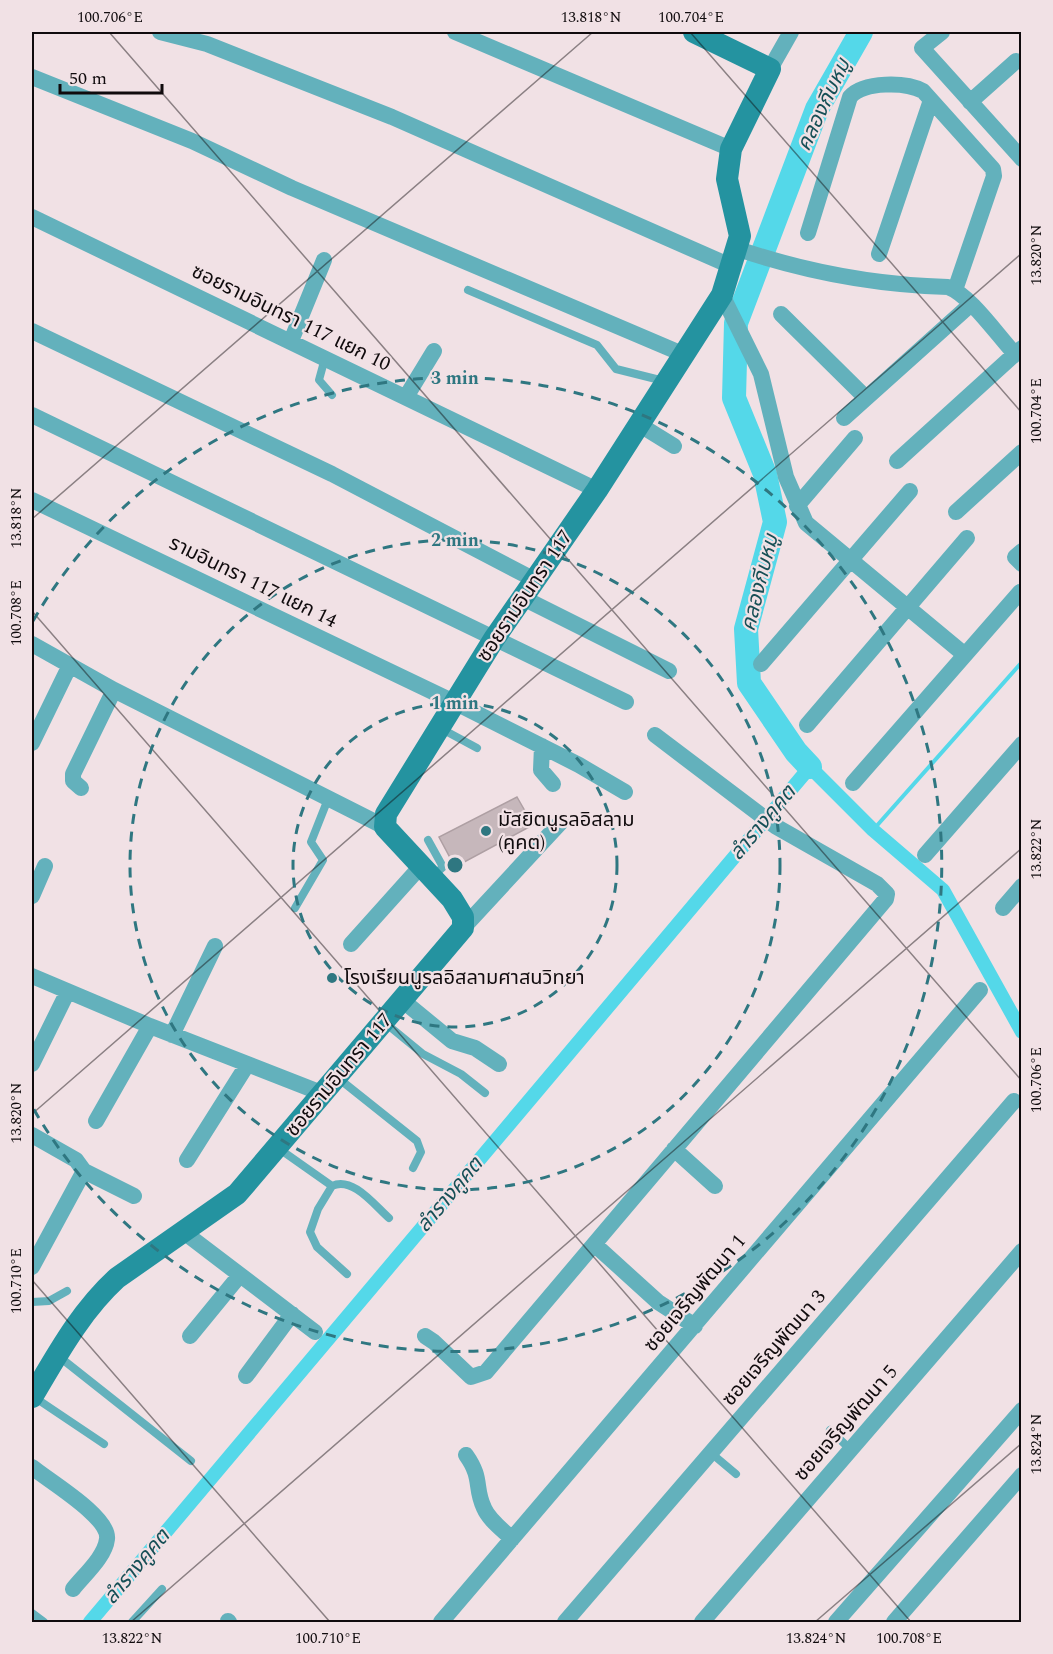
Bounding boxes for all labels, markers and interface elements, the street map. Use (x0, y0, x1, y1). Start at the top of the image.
text: 100.706°E (77, 6, 143, 29)
text: 13.818°N (561, 6, 621, 29)
text: 100.704°E (658, 6, 724, 29)
water label: คลองกีบหมู (789, 52, 860, 157)
scale bar (60, 57, 162, 95)
text: 50 m (69, 65, 107, 92)
text: 13.820°N (1025, 225, 1048, 285)
street label: ซอยรามอินทรา 117 แยก 10 (186, 257, 396, 379)
text: 3 min (431, 365, 479, 392)
text: 100.704°E (1025, 378, 1048, 444)
text: 13.818°N (5, 488, 28, 548)
street label: ซอยรามอินทรา 117 (470, 524, 580, 668)
text: 2 min (431, 527, 479, 554)
street label: รามอินทรา 117 แยก 14 (164, 528, 342, 636)
water label: คลองกีบหมู (733, 529, 788, 635)
text: 100.708°E (5, 580, 28, 646)
text: 1 min (431, 690, 479, 717)
water label: ลำรางคูคต (722, 777, 805, 868)
place label: มัสยิตนูรลอิสลาม (คูคต) (498, 805, 635, 858)
text: 13.822°N (1025, 819, 1048, 879)
marker: มัสยิตนูรลอิสลาม (คูคต) (479, 824, 493, 838)
centre of rings (445, 855, 465, 875)
place label: โรงเรียนนูรลอิสลามศาสนวิทยา (344, 963, 585, 993)
marker: โรงเรียนนูรลอิสลามศาสนวิทยา (325, 971, 339, 985)
street label: ซอยรามอินทรา 117 (278, 1007, 400, 1143)
text: 100.706°E (1025, 1047, 1048, 1113)
text: 13.820°N (5, 1083, 28, 1143)
water label: ลำรางคูคต (409, 1149, 492, 1240)
street label: ซอยเจริญพัฒนา 1 (637, 1228, 753, 1358)
text: 100.710°E (5, 1248, 28, 1314)
street label: ซอยเจริญพัฒนา 3 (715, 1283, 833, 1413)
street label: ซอยเจริญพัฒนา 5 (787, 1358, 905, 1488)
text: 13.824°N (1025, 1414, 1048, 1474)
water label: ลำรางคูคต (96, 1521, 179, 1612)
text: 13.822°N (102, 1627, 162, 1650)
text: 100.710°E (295, 1627, 361, 1650)
text: 13.824°N (786, 1627, 846, 1650)
text: 100.708°E (876, 1627, 942, 1650)

